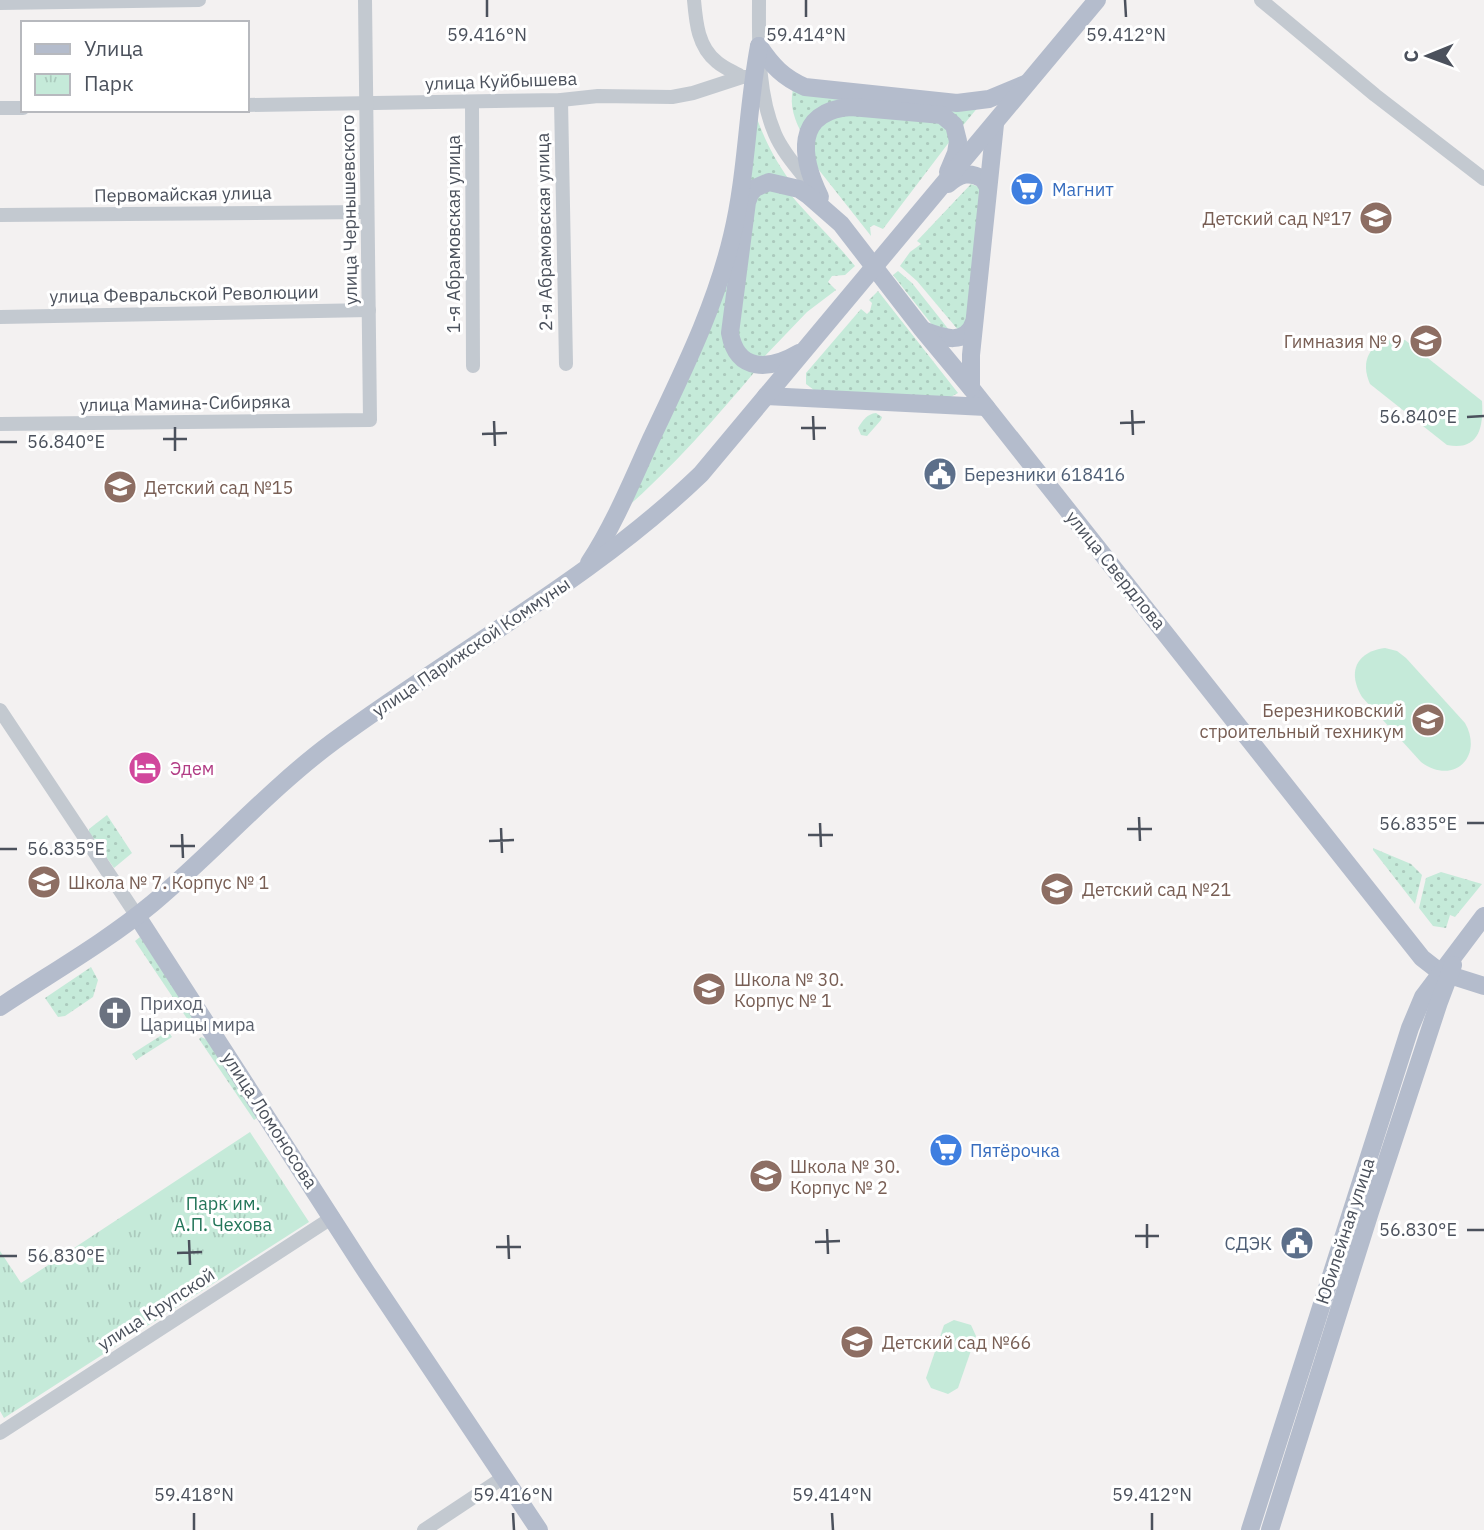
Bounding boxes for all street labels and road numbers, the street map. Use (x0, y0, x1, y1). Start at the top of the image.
street label: улица Куйбышева (425, 67, 578, 95)
street label: улица Чернышевского (336, 115, 362, 305)
street label: 2-я Абрамовская улица (531, 132, 557, 331)
street label: 1-я Абрамовская улица (442, 134, 465, 333)
street label: Первомайская улица (94, 181, 272, 207)
street label: улица Февральской Революции (49, 280, 319, 308)
street label: улица Мамина-Сибиряка (79, 390, 291, 416)
street label: улица Свердлова (1061, 506, 1171, 634)
street label: улица Парижской Коммуны (368, 572, 574, 722)
street label: улица Ломоносова (217, 1047, 323, 1193)
street label: Юбилейная улица (1310, 1155, 1380, 1307)
street label: улица Крупской (93, 1263, 219, 1355)

